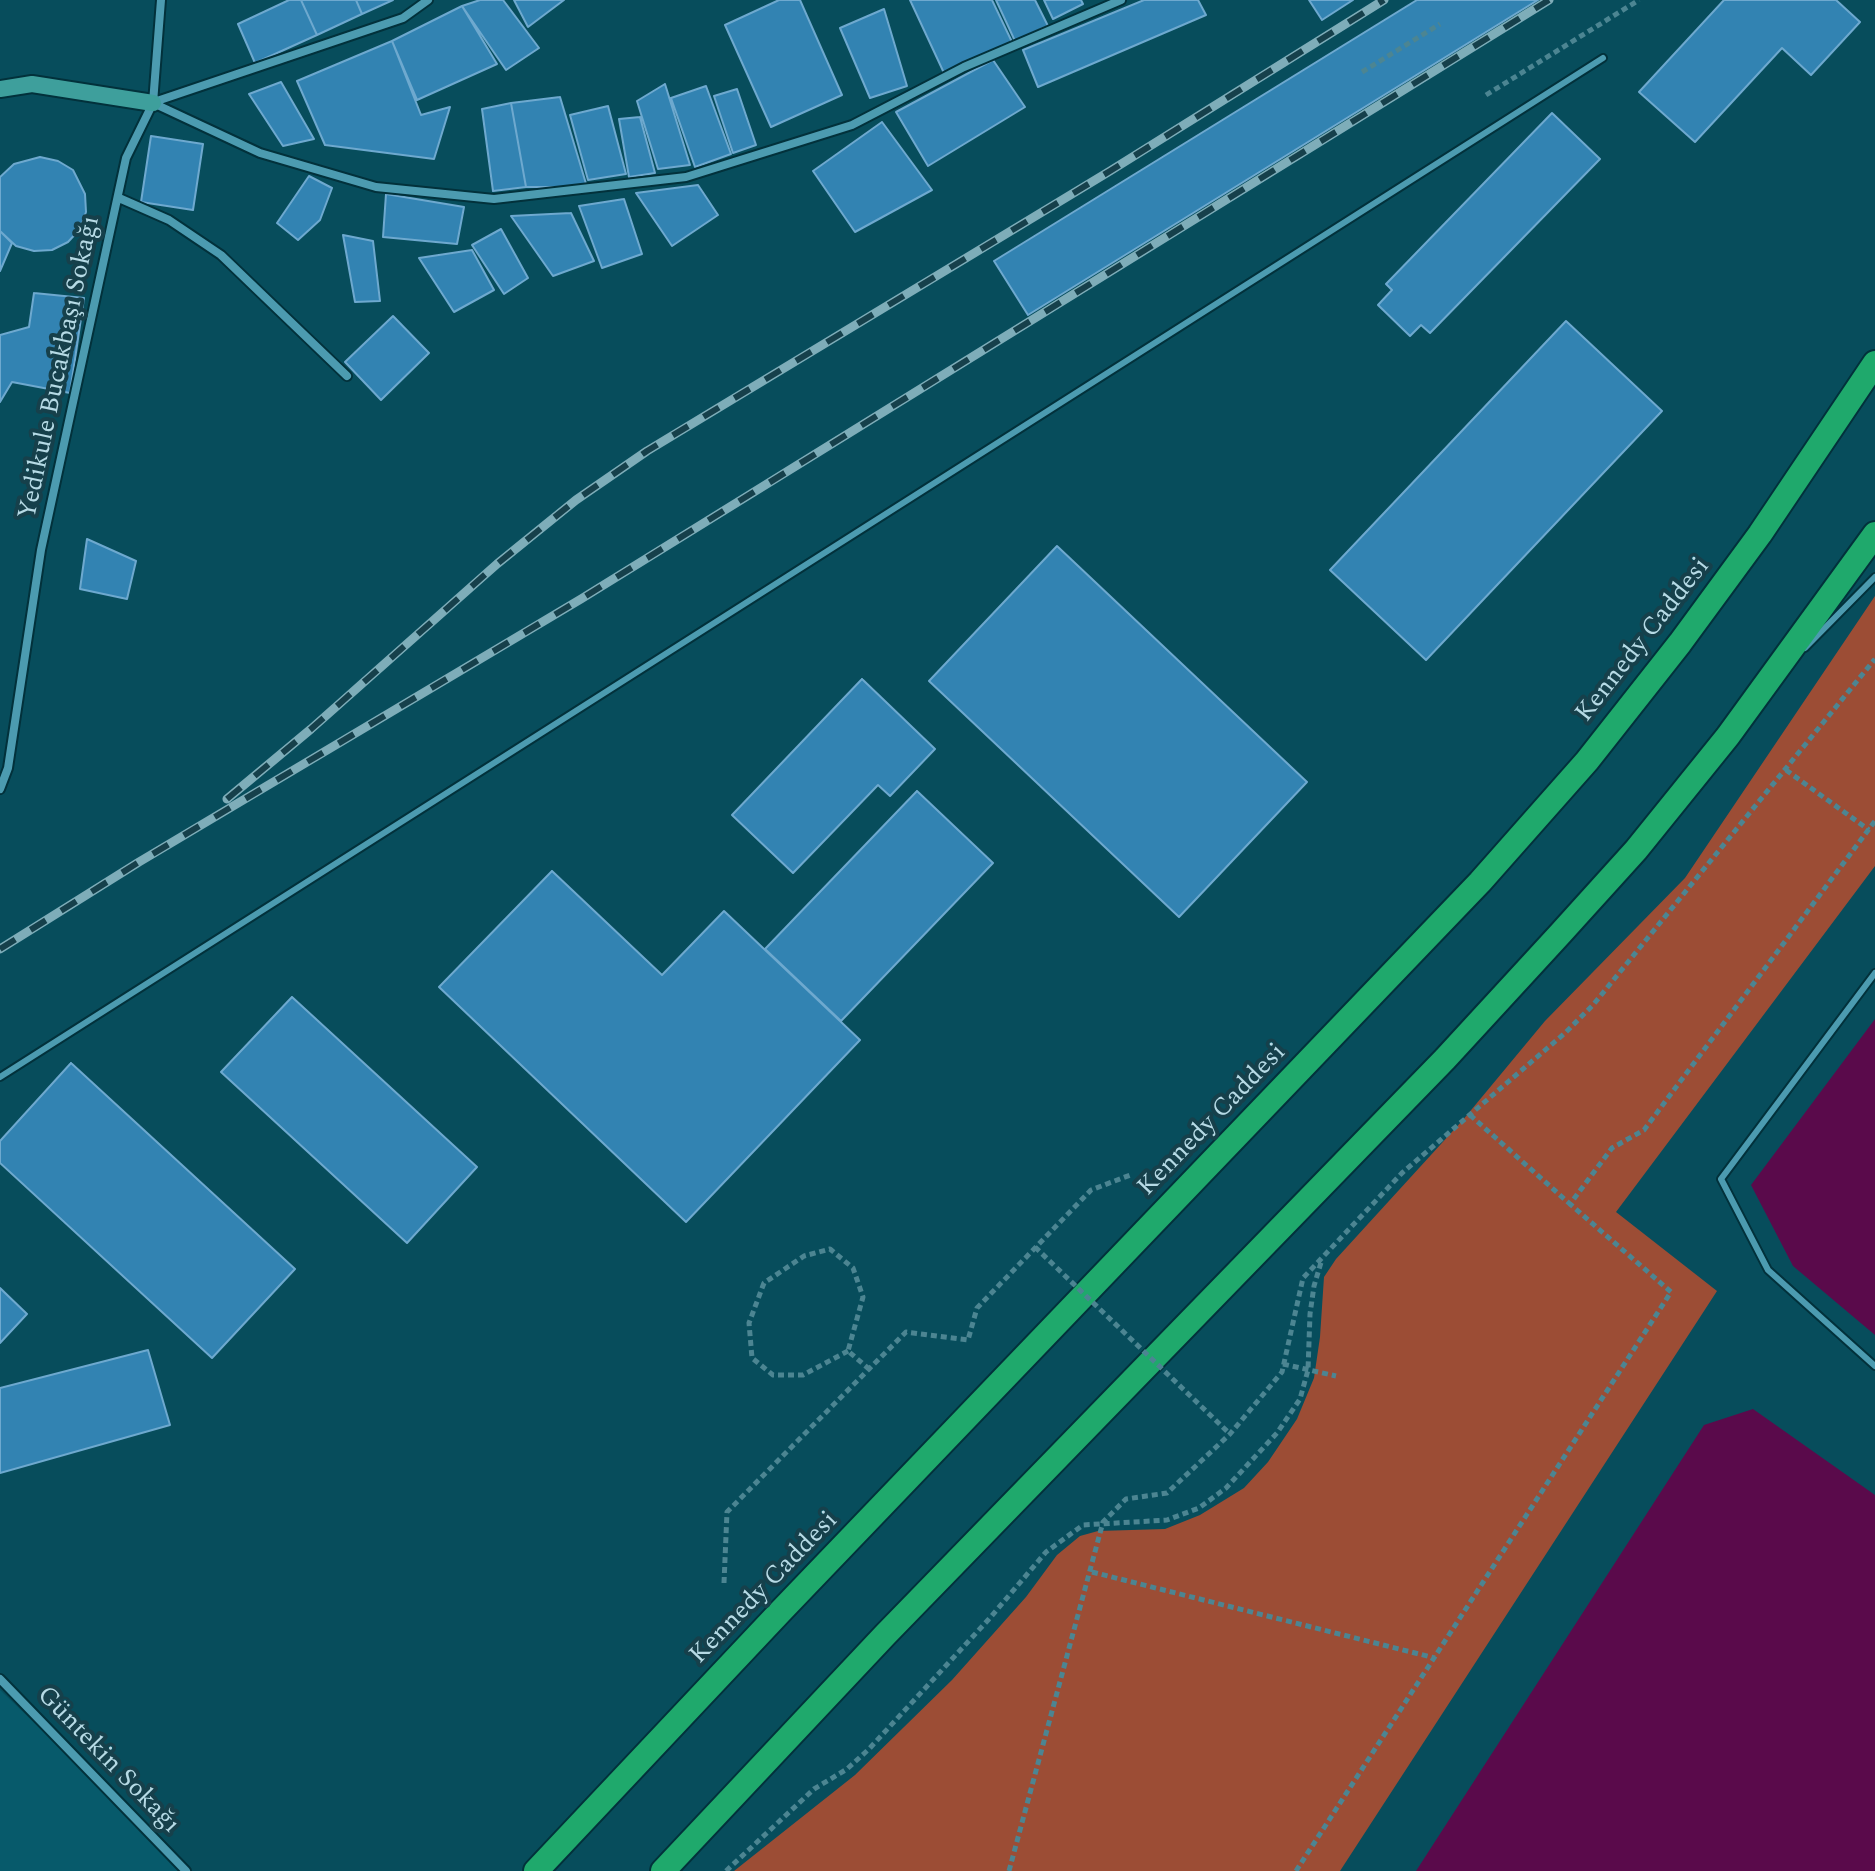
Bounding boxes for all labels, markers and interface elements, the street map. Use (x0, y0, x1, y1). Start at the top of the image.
street label: Yedikule Bucakbaşı Sokağı (14, 214, 108, 522)
street label: Kennedy Caddesi (1570, 553, 1718, 729)
street label: Kennedy Caddesi (1132, 1038, 1294, 1204)
street label: Kennedy Caddesi (684, 1506, 846, 1672)
street label: Güntekin Sokağı (29, 1681, 185, 1841)

